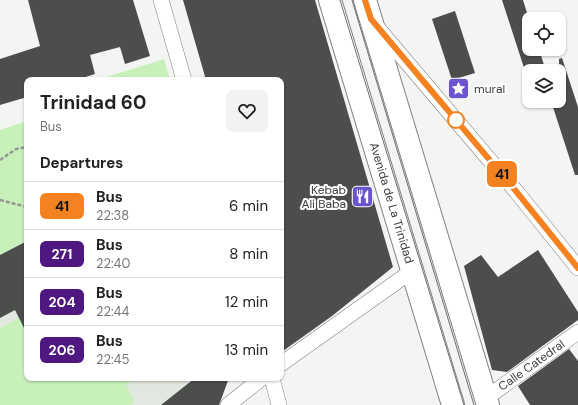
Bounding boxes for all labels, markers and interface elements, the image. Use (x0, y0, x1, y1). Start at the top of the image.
map controls (522, 12, 566, 108)
button: locate (522, 12, 566, 56)
button: layers (522, 64, 566, 108)
place icon: mural (445, 76, 471, 102)
place label: mural (474, 81, 505, 97)
text: Trinidad 60 (40, 90, 146, 115)
button: heart (226, 90, 268, 132)
unlabelled marker (447, 111, 465, 129)
text: Bus (40, 118, 62, 135)
street label: Avenida de La Trinidad (366, 140, 418, 265)
text: Departures (40, 153, 123, 173)
line badge: 41 (484, 161, 520, 187)
text: 41 (495, 165, 509, 183)
place label: Kebab Ali Baba (301, 182, 346, 212)
restaurant icon: Kebab Ali Baba (349, 184, 375, 210)
text: Bus (96, 187, 123, 207)
text: 6 min (229, 196, 268, 216)
text: 41 (55, 197, 69, 215)
text: 22:38 (96, 207, 129, 224)
text: Bus (96, 235, 123, 255)
text: 8 min (229, 244, 268, 264)
text: 271 (52, 245, 72, 263)
text: 22:40 (96, 255, 130, 272)
text: Bus (96, 283, 123, 303)
text: 12 min (225, 292, 268, 312)
text: 204 (49, 293, 75, 311)
text: 22:44 (96, 303, 129, 320)
text: Bus (96, 331, 123, 351)
street label: Calle Catedral (495, 336, 568, 395)
text: 13 min (225, 340, 268, 360)
text: 206 (49, 341, 75, 359)
text: 22:45 (96, 351, 129, 368)

